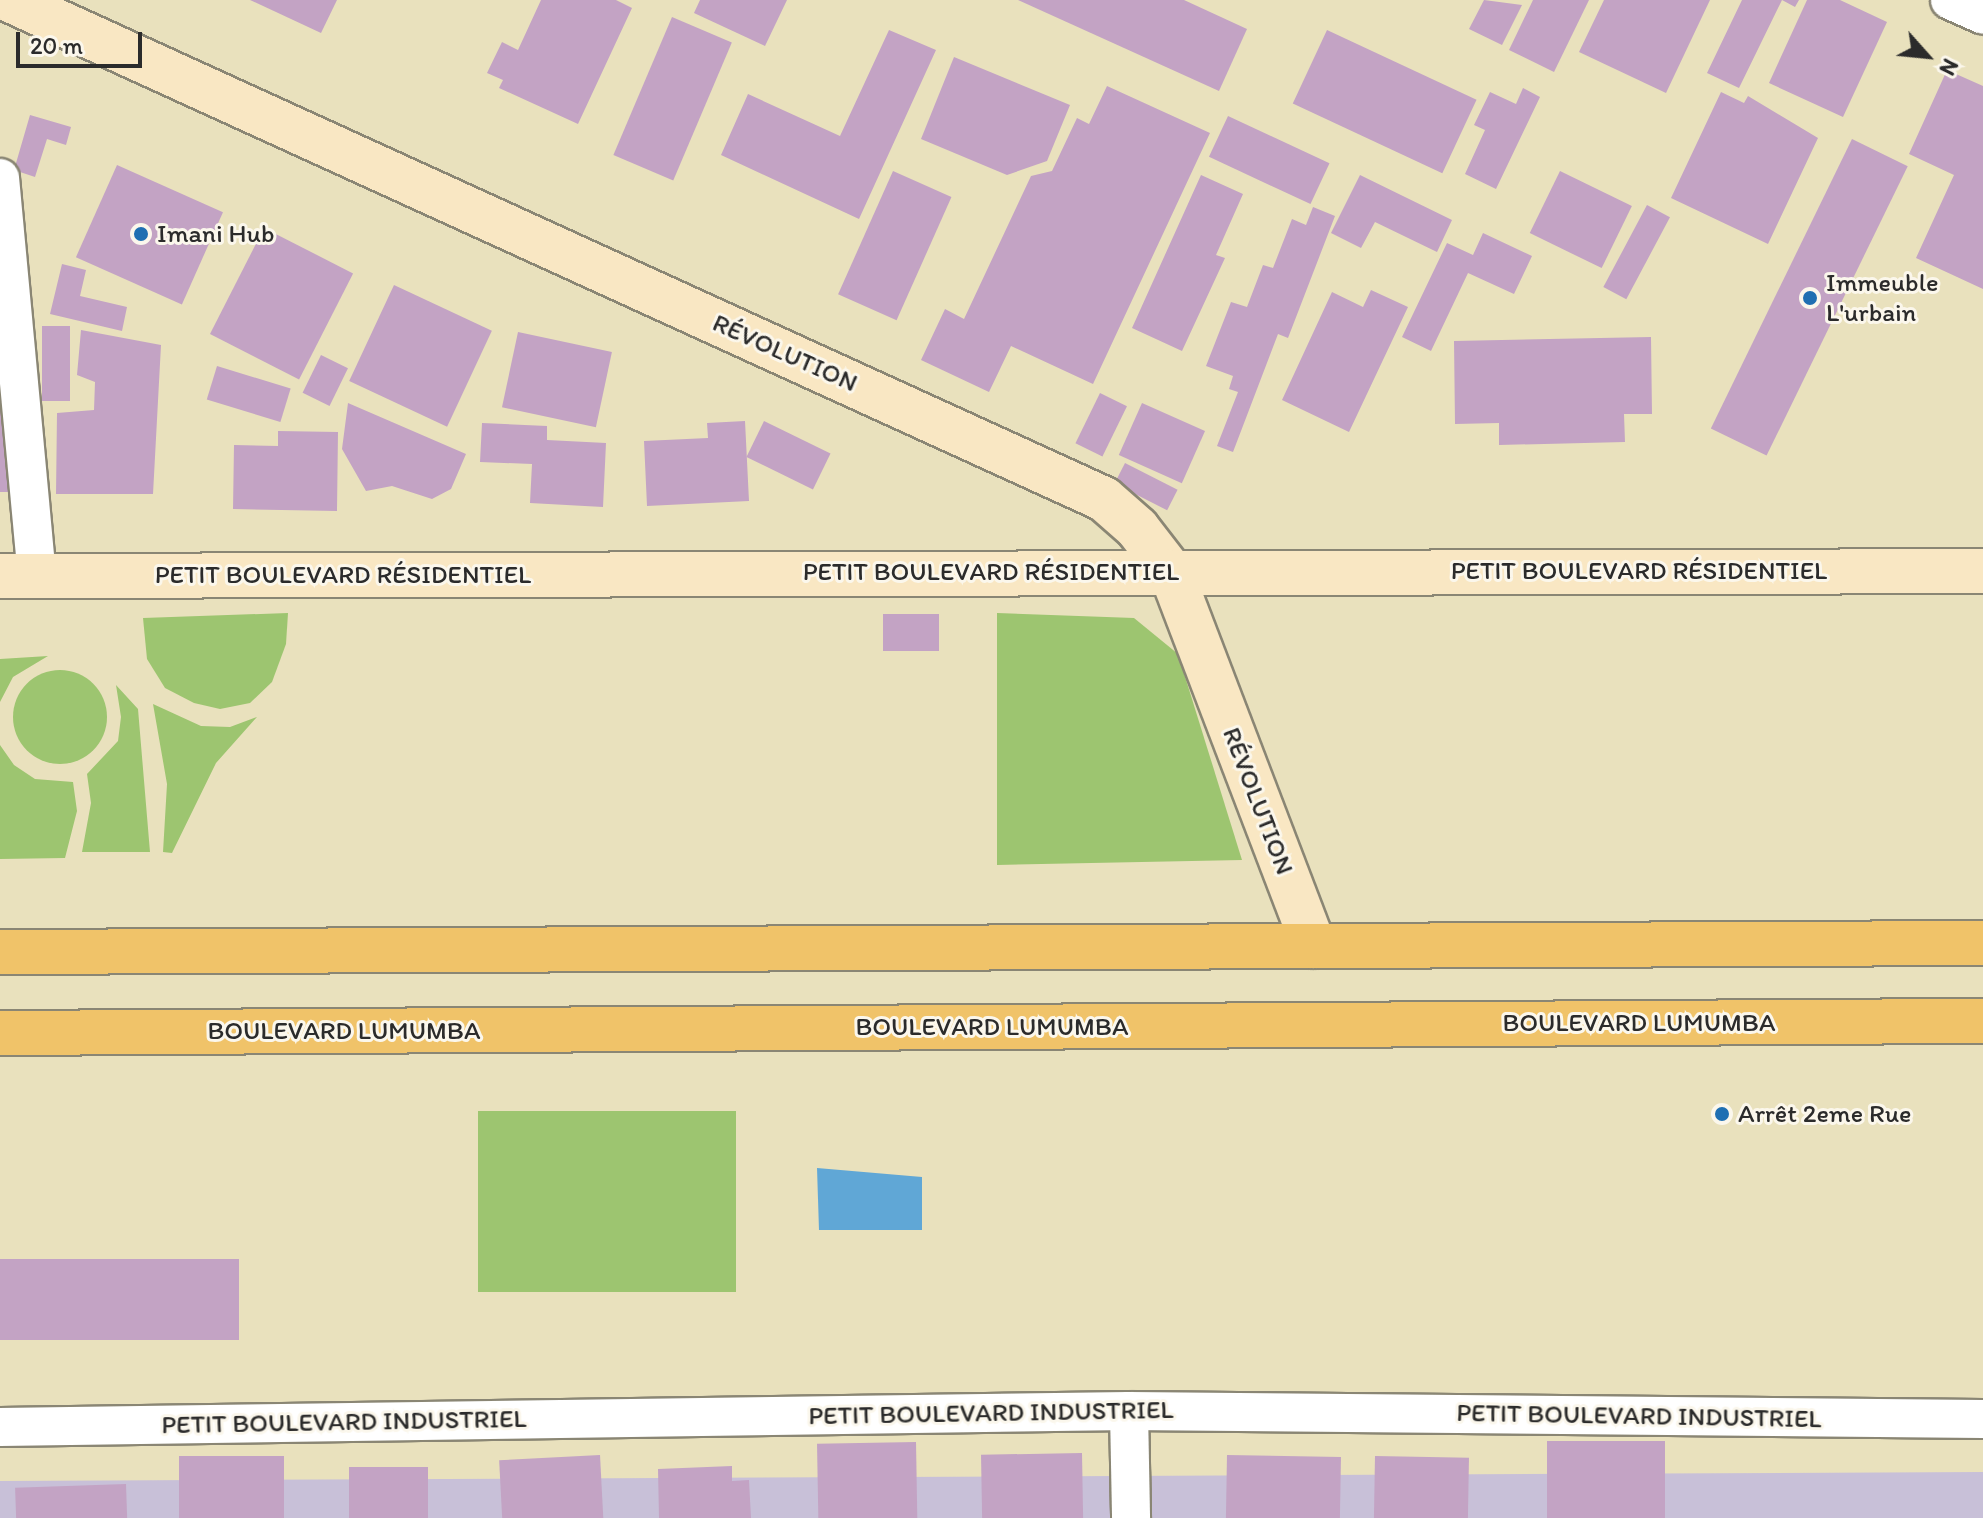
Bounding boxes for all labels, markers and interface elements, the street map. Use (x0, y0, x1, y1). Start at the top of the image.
scale bar (20, 16, 146, 66)
north arrow (1887, 16, 1967, 96)
text: 20 m (30, 31, 83, 60)
text: N (1933, 54, 1964, 80)
place label: Imani Hub (157, 218, 274, 250)
marker: Imani Hub (132, 225, 150, 243)
place label: Immeuble L'urbain (1826, 267, 1939, 328)
marker: Immeuble L'urbain (1801, 289, 1819, 307)
street label: RÉVOLUTION (708, 307, 862, 399)
street label: PETIT BOULEVARD RÉSIDENTIEL (1451, 555, 1827, 587)
street label: PETIT BOULEVARD RÉSIDENTIEL (803, 556, 1179, 588)
street label: PETIT BOULEVARD RÉSIDENTIEL (155, 559, 531, 591)
street label: RÉVOLUTION (1216, 723, 1300, 879)
street label: BOULEVARD LUMUMBA (1503, 1007, 1775, 1039)
street label: BOULEVARD LUMUMBA (856, 1011, 1128, 1043)
street label: BOULEVARD LUMUMBA (208, 1015, 480, 1047)
place label: Arrêt 2eme Rue (1738, 1098, 1911, 1130)
marker: Arrêt 2eme Rue (1713, 1105, 1731, 1123)
street label: PETIT BOULEVARD INDUSTRIEL (808, 1394, 1174, 1432)
street label: PETIT BOULEVARD INDUSTRIEL (1456, 1397, 1822, 1435)
street label: PETIT BOULEVARD INDUSTRIEL (161, 1403, 527, 1441)

